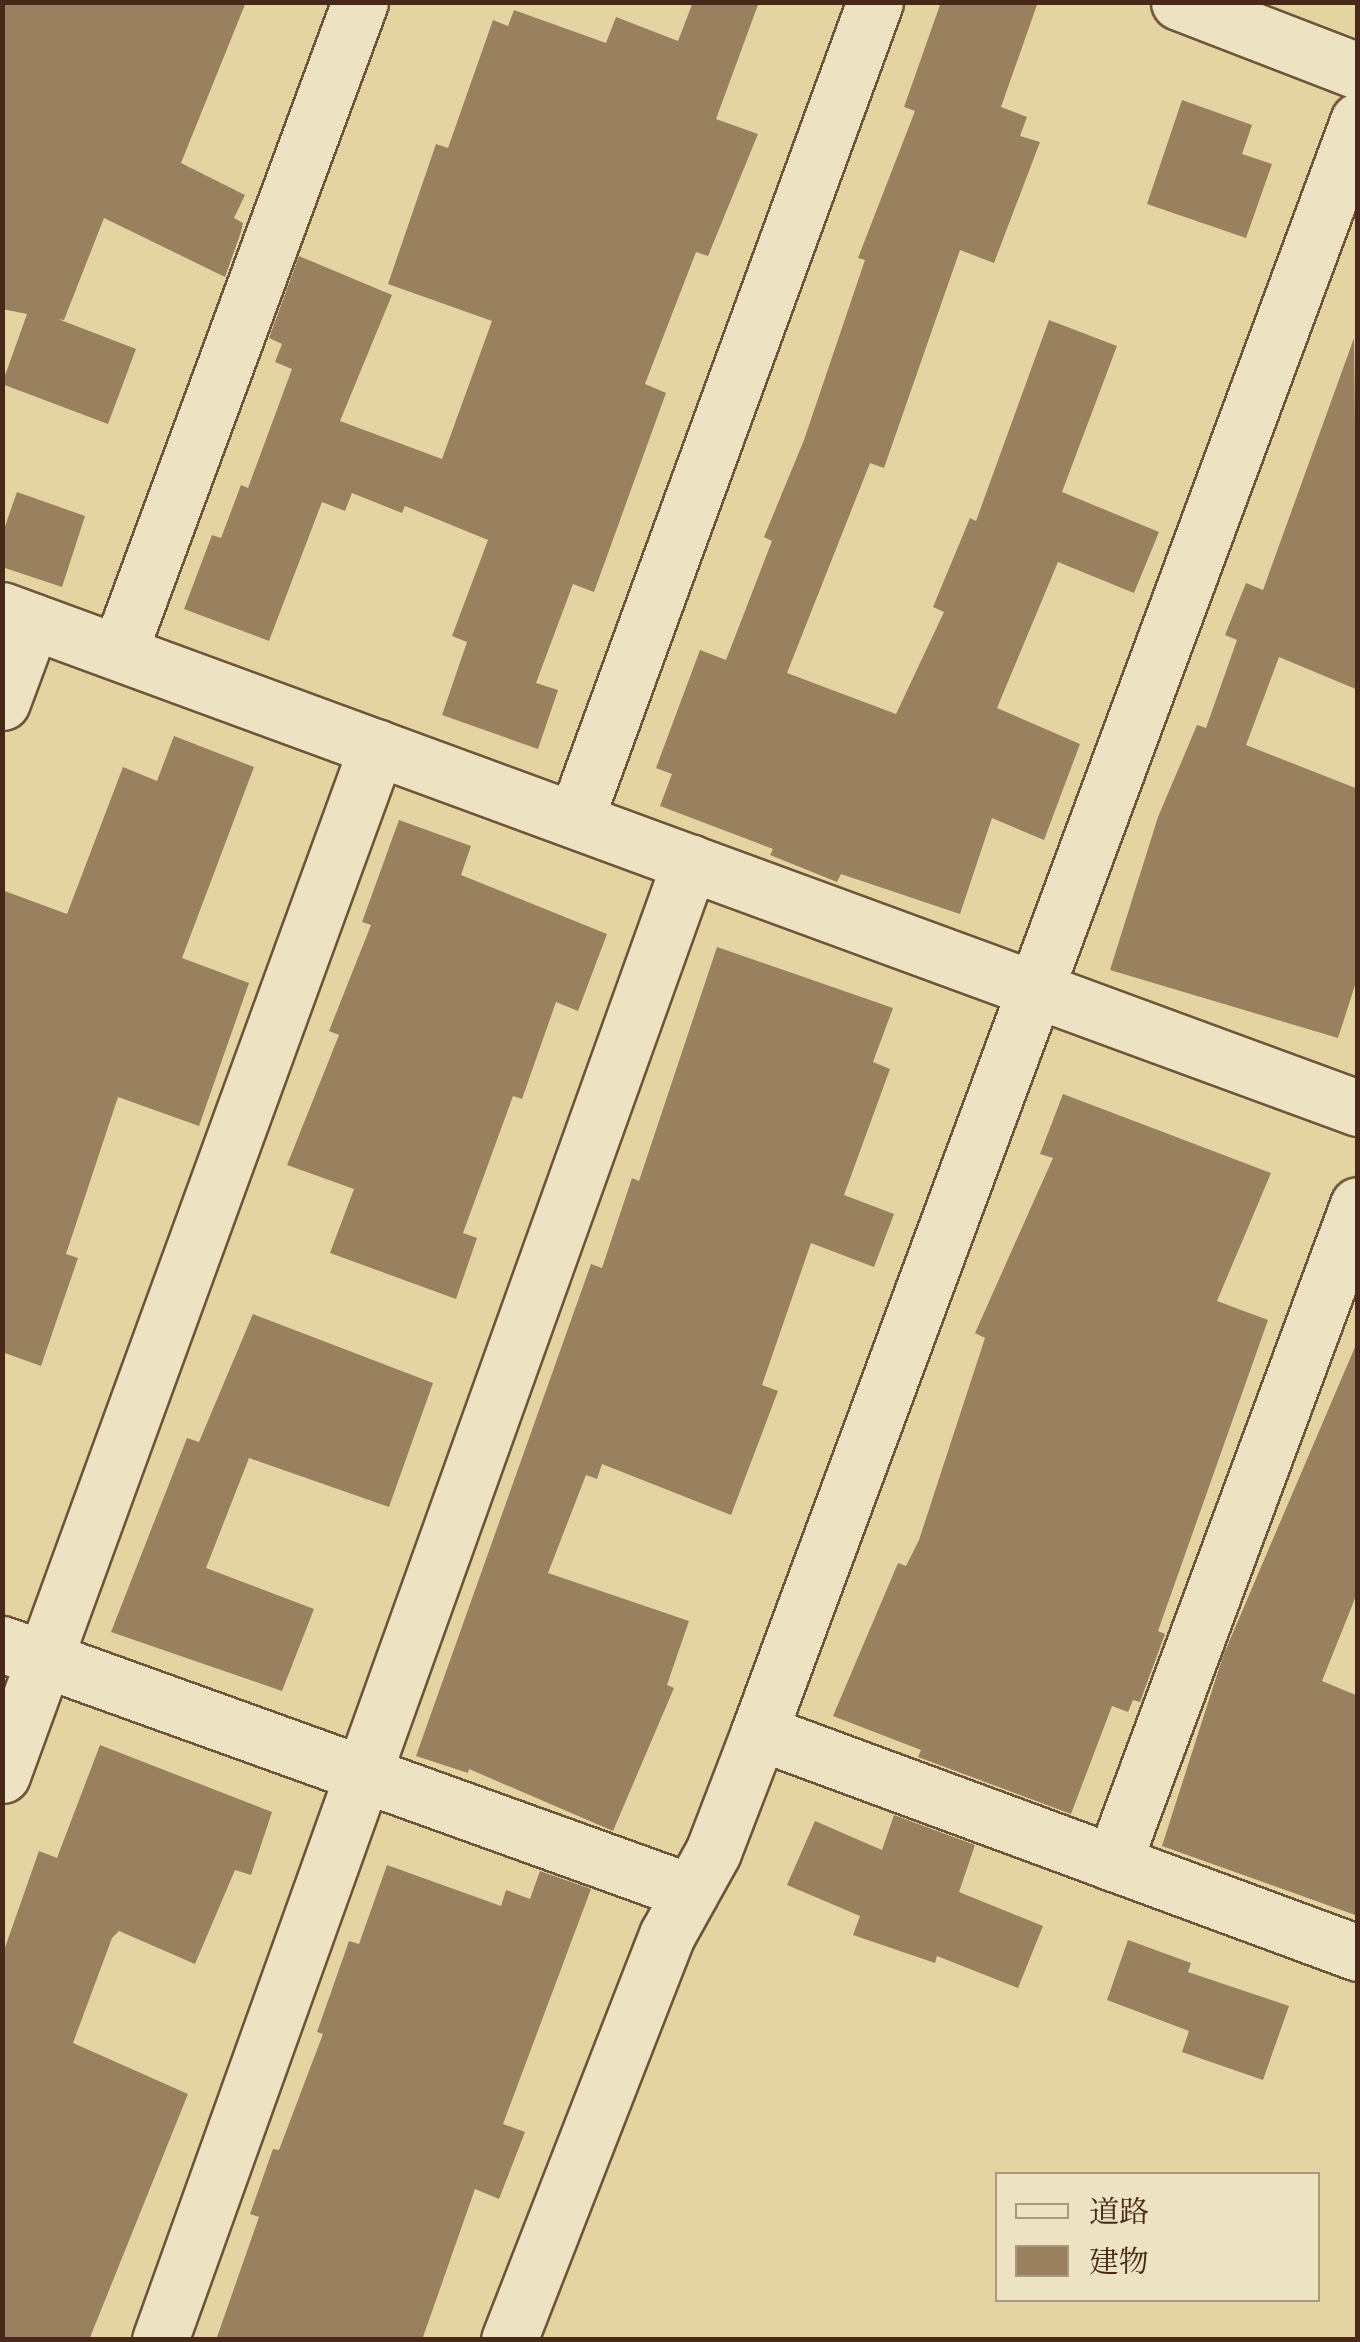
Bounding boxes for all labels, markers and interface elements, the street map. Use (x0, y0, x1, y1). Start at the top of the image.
legend (995, 2172, 1320, 2302)
text: 道路 (1089, 2193, 1149, 2235)
text: 建物 (1089, 2243, 1149, 2285)

